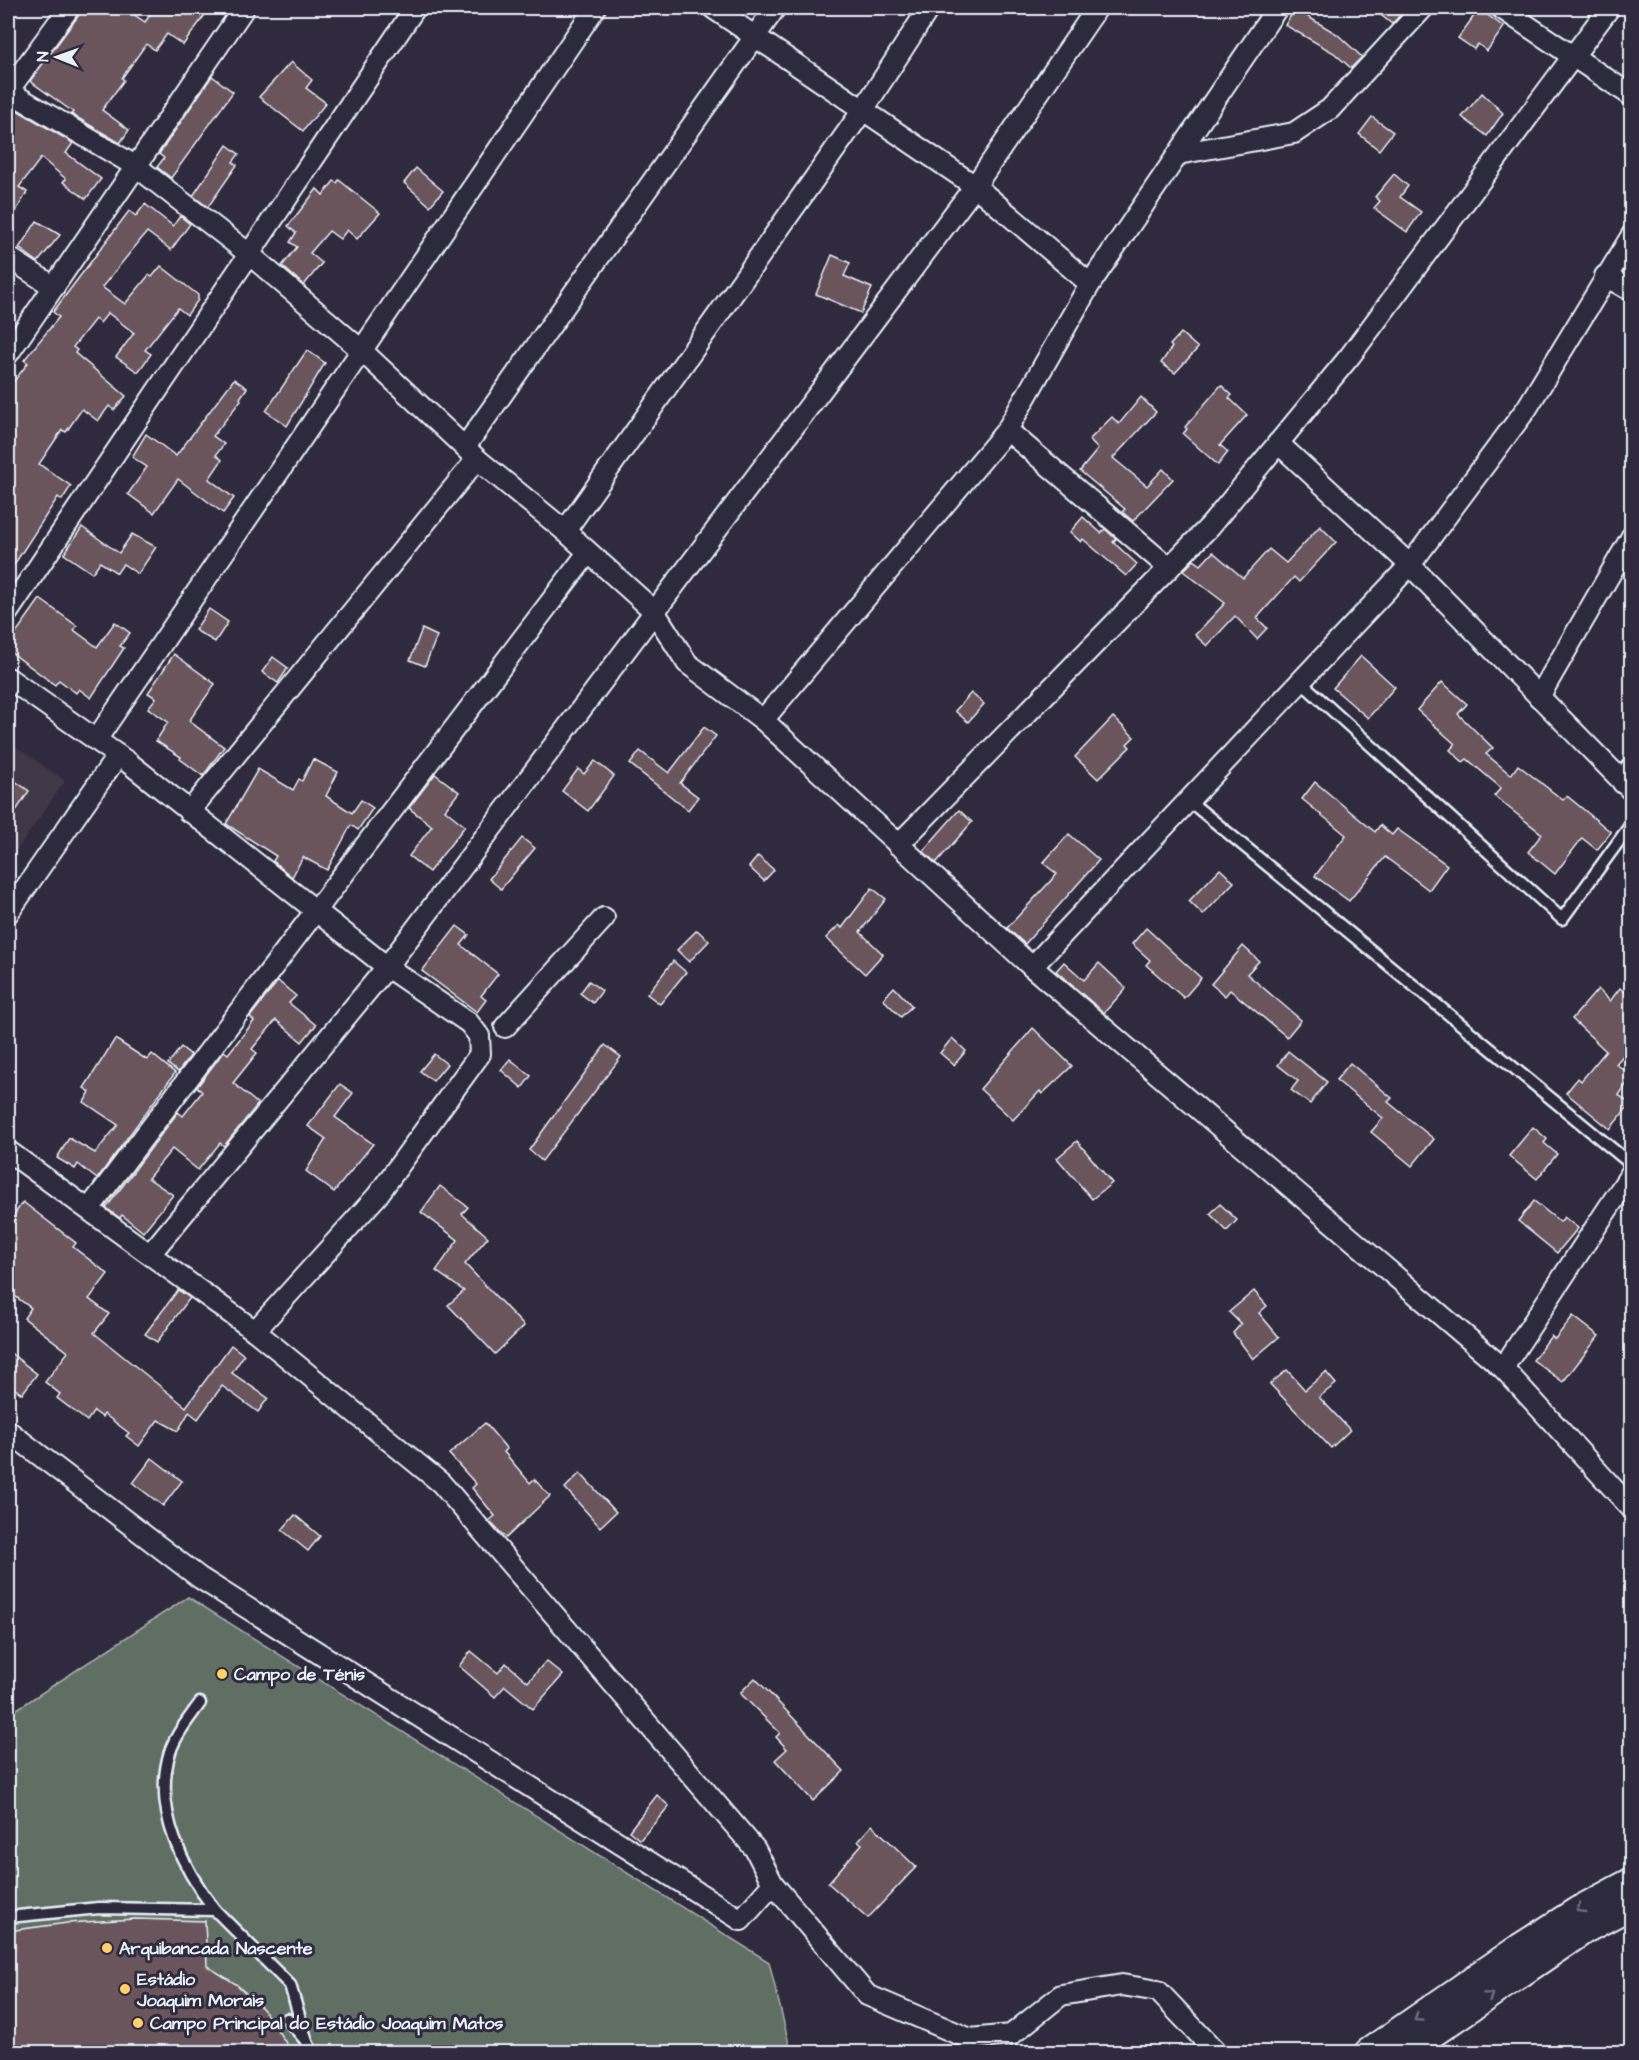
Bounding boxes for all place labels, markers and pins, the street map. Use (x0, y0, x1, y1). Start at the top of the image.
place label: Campo de Ténis (234, 1662, 365, 1687)
marker: Campo de Ténis (215, 1667, 229, 1681)
place label: Arquibancada Nascente (119, 1936, 313, 1961)
marker: Arquibancada Nascente (100, 1941, 114, 1955)
place label: Estádio Joaquim Morais (136, 1967, 264, 2013)
marker: Estádio Joaquim Morais (118, 1982, 132, 1996)
place label: Campo Principal do Estádio Joaquim Matos (150, 2011, 503, 2036)
marker: Campo Principal do Estádio Joaquim Matos (131, 2016, 145, 2030)

